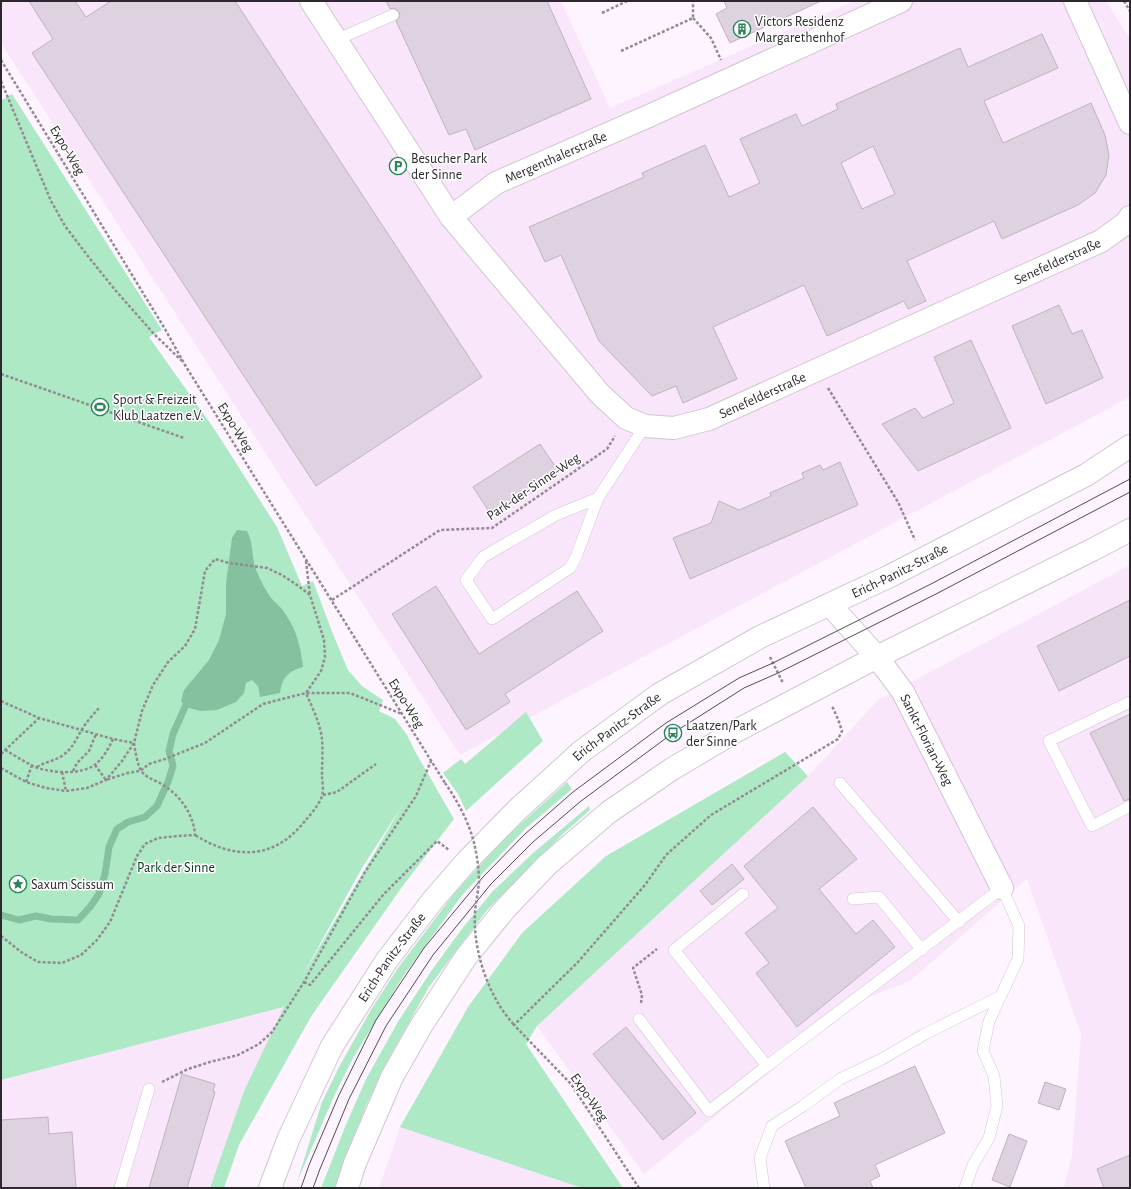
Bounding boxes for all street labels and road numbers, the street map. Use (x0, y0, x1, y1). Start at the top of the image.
street label: Expo-Weg (47, 123, 87, 178)
street label: Mergenthalerstraße (503, 129, 609, 186)
street label: Senefelderstraße (1012, 236, 1103, 287)
street label: Senefelderstraße (717, 370, 808, 421)
street label: Expo-Weg (215, 400, 256, 455)
street label: Park-der-Sinne-Weg (484, 450, 583, 523)
street label: Erich-Panitz-Straße (850, 541, 950, 601)
street label: Expo-Weg (386, 676, 427, 731)
street label: Erich-Panitz-Straße (570, 690, 664, 764)
street label: Sankt-Florian-Weg (897, 692, 955, 788)
street label: Erich-Panitz-Straße (356, 911, 428, 1005)
street label: Expo-Weg (568, 1071, 611, 1124)

